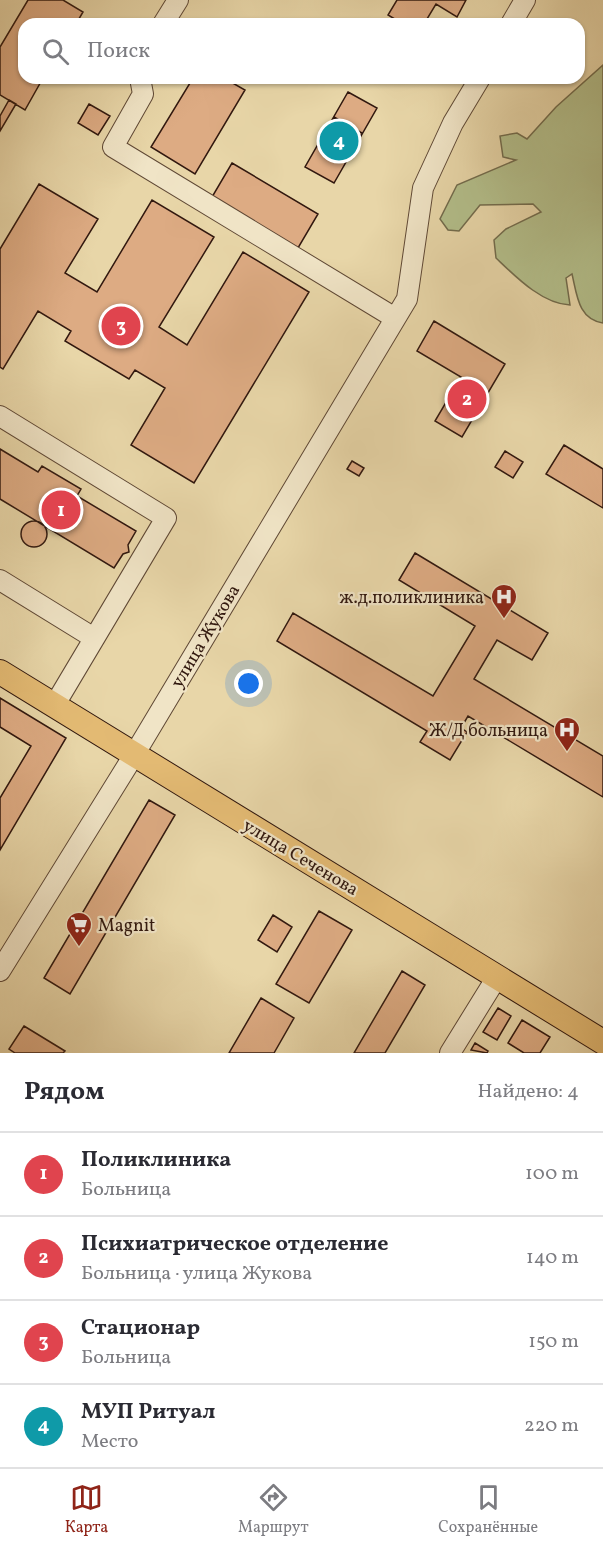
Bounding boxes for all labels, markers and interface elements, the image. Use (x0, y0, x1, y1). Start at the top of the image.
search box (18, 18, 585, 84)
icon: search (39, 35, 72, 68)
text: Поиск (87, 36, 150, 67)
pin: 4 (320, 118, 358, 164)
pin: 3 (102, 304, 140, 348)
pin: 2 (448, 376, 486, 422)
pin: 1 (42, 488, 80, 532)
street label: улица Жукова (166, 580, 247, 693)
hospital icon: ж.д.поликлиника (489, 582, 519, 620)
place label: ж.д.поликлиника (339, 586, 484, 611)
your location (234, 669, 263, 698)
hospital icon: Ж/Д больница (552, 715, 582, 753)
place label: Ж/Д больница (429, 719, 548, 744)
street label: улица Сеченова (238, 814, 363, 903)
supermarket icon: Magnit (64, 910, 94, 948)
place label: Magnit (98, 914, 155, 939)
text: Рядом (24, 1074, 104, 1110)
text: Найдено: 4 (478, 1078, 579, 1106)
text: Поликлиника (81, 1145, 231, 1176)
text: 1 (39, 1160, 48, 1188)
text: 100 m (525, 1160, 579, 1188)
text: Больница (81, 1176, 171, 1204)
text: Психиатрическое отделение (81, 1229, 389, 1260)
text: 2 (38, 1244, 49, 1272)
text: 140 m (526, 1244, 579, 1272)
text: Больница · улица Жукова (81, 1260, 312, 1288)
text: Стационар (81, 1313, 200, 1344)
text: 3 (38, 1328, 49, 1356)
text: 150 m (528, 1328, 579, 1356)
text: Больница (81, 1344, 171, 1372)
text: МУП Ритуал (81, 1397, 215, 1428)
text: 4 (37, 1412, 50, 1440)
text: 220 m (524, 1412, 579, 1440)
text: Место (81, 1428, 138, 1456)
tab: Карта (65, 1481, 108, 1539)
tab: Маршрут (238, 1481, 309, 1539)
tab: Сохранённые (438, 1481, 538, 1539)

